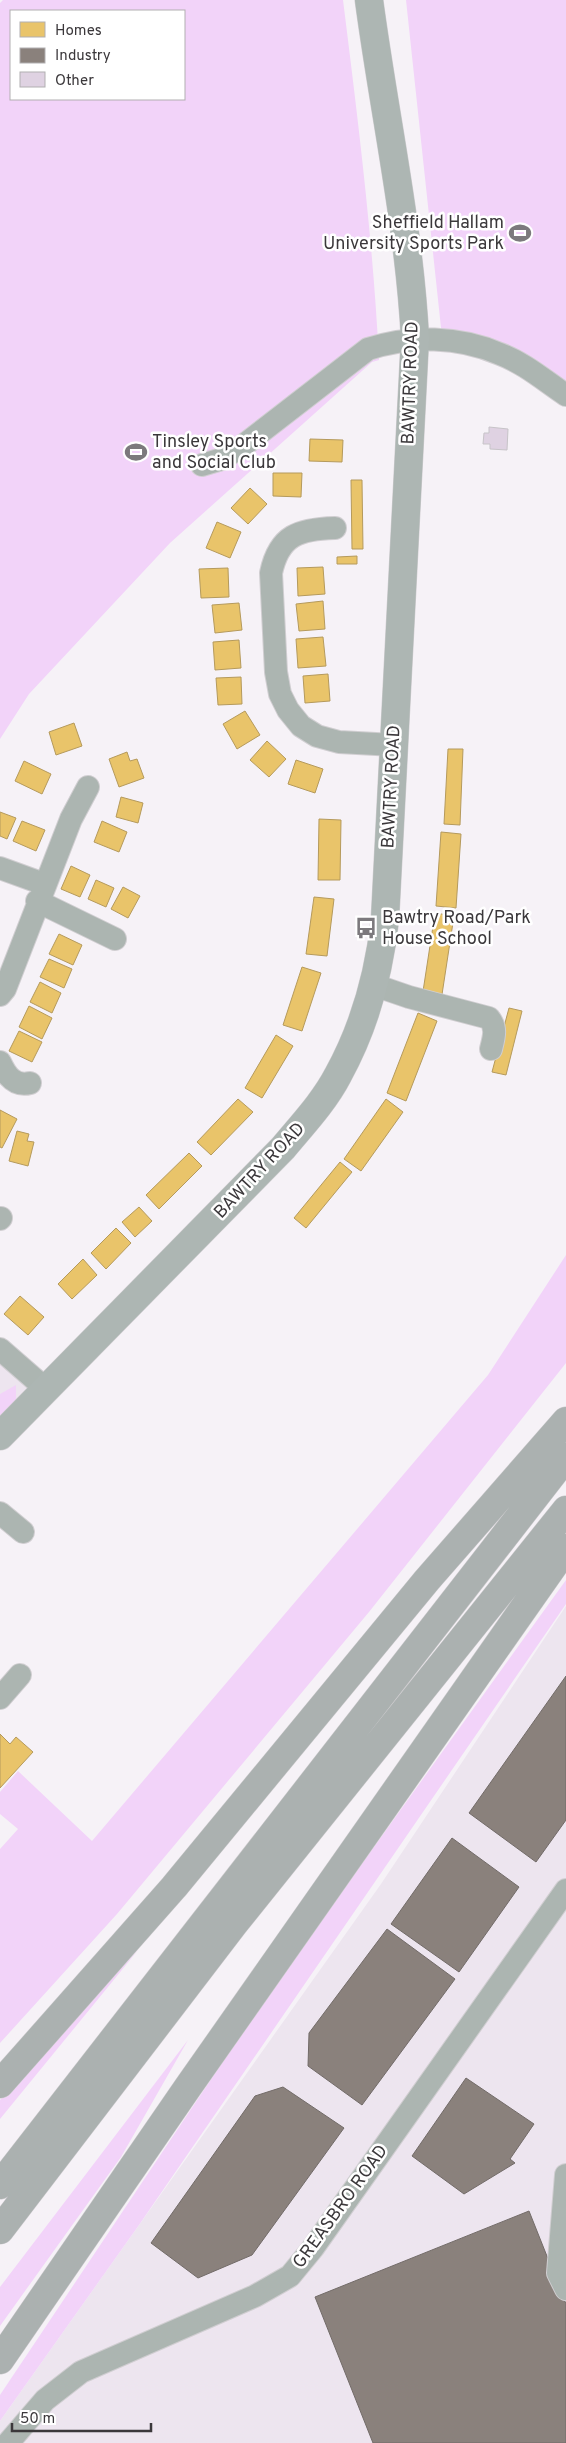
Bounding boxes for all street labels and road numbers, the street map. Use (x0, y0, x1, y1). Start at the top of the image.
street label: BAWTRY ROAD (397, 321, 425, 445)
street label: BAWTRY ROAD (377, 725, 407, 849)
street label: BAWTRY ROAD (210, 1118, 310, 1224)
street label: GREASBRO ROAD (288, 2141, 394, 2273)

